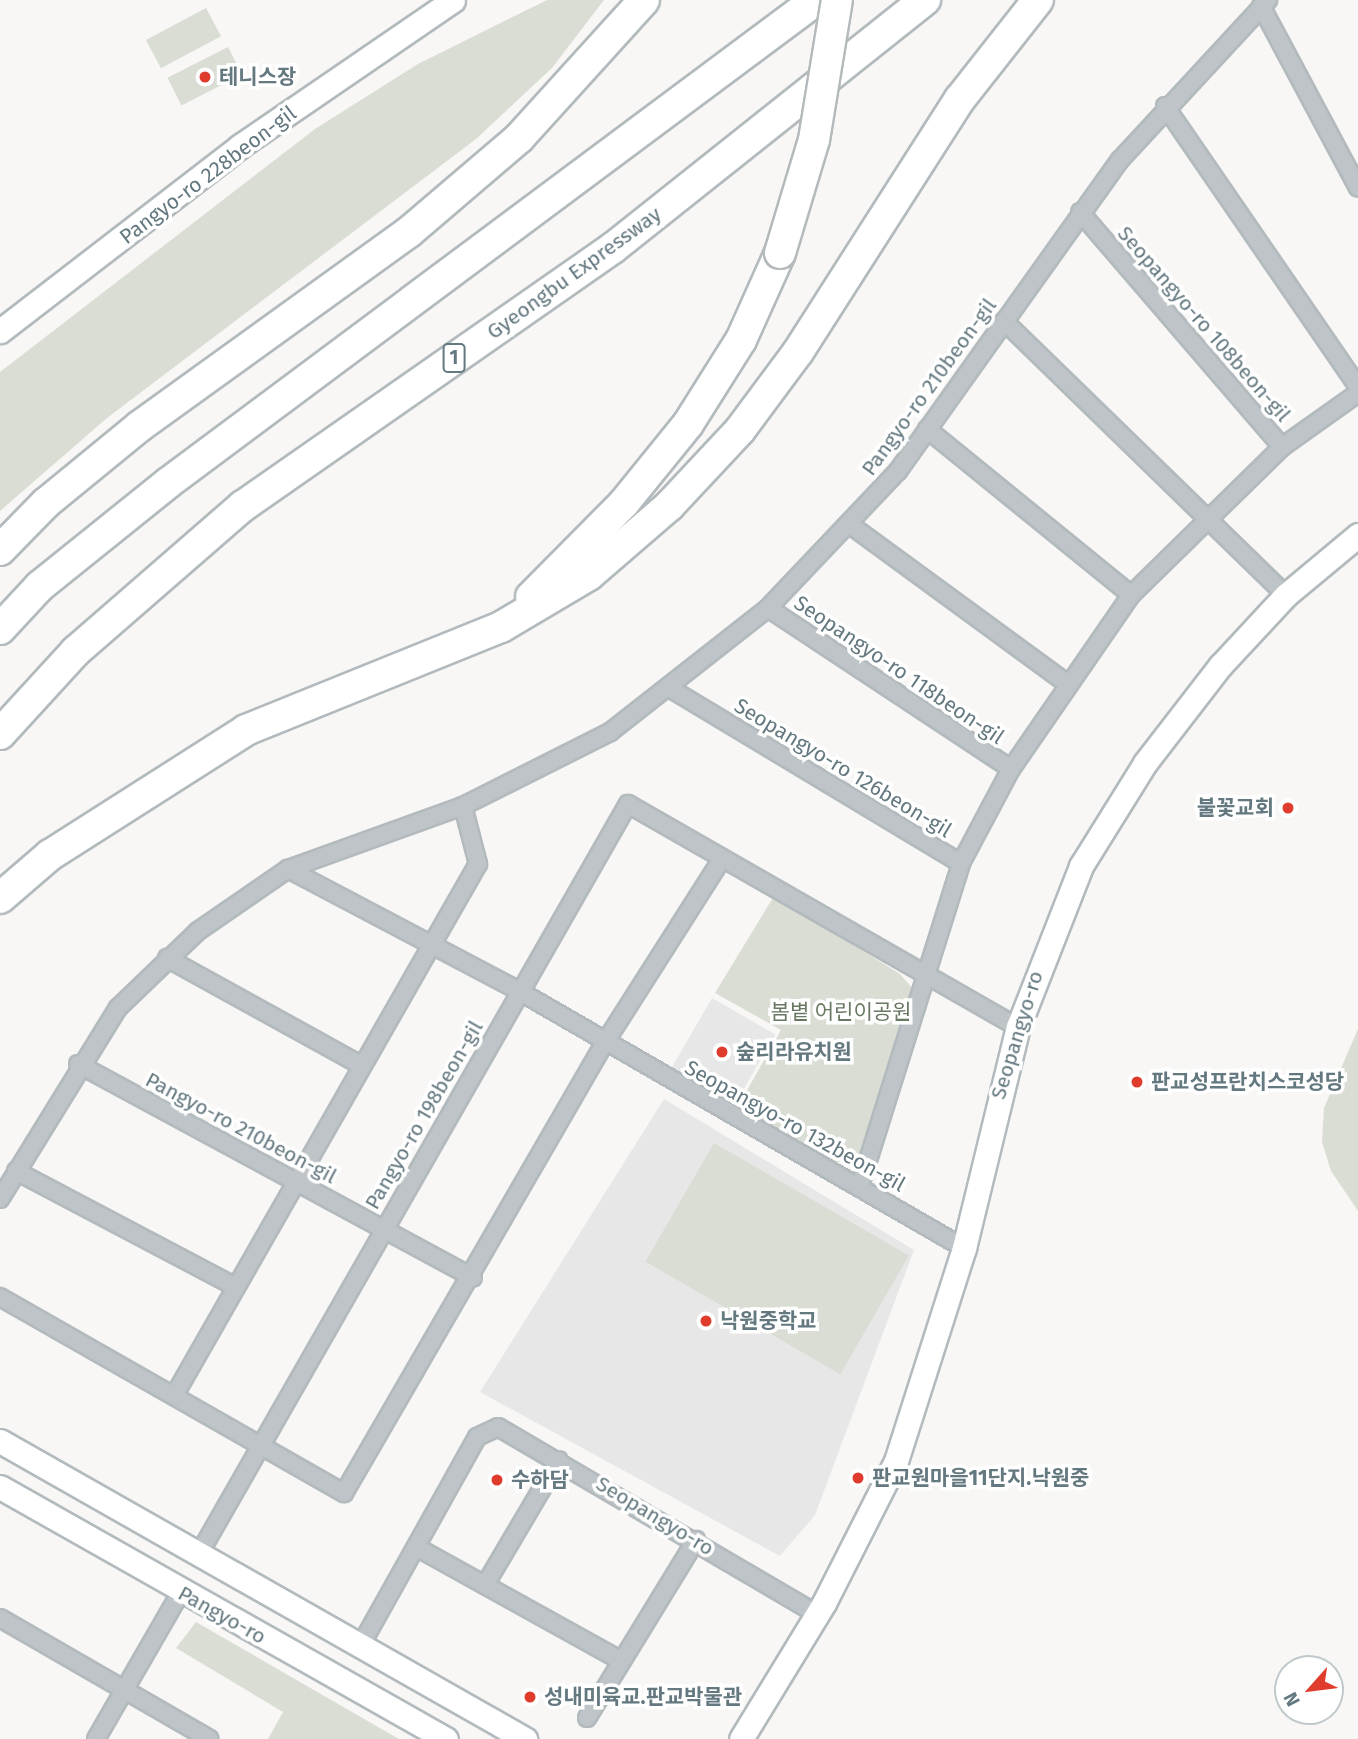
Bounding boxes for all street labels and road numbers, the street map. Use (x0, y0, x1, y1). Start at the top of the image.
street label: Pangyo-ro 228beon-gil (115, 100, 301, 250)
street label: Gyeongbu Expressway (482, 201, 666, 345)
street label: Seopangyo-ro 108beon-gil (1112, 221, 1296, 427)
street label: Pangyo-ro 210beon-gil (856, 294, 1002, 480)
road number: 1 (442, 342, 466, 374)
street label: Seopangyo-ro 118beon-gil (789, 590, 1009, 750)
street label: Seopangyo-ro 126beon-gil (730, 693, 956, 843)
street label: Seopangyo-ro (986, 968, 1048, 1102)
street label: Pangyo-ro 198beon-gil (360, 1016, 488, 1214)
street label: Seopangyo-ro 132beon-gil (680, 1055, 910, 1197)
street label: Pangyo-ro 210beon-gil (141, 1067, 341, 1189)
street label: Seopangyo-ro (592, 1471, 718, 1561)
street label: Pangyo-ro (174, 1581, 270, 1649)

